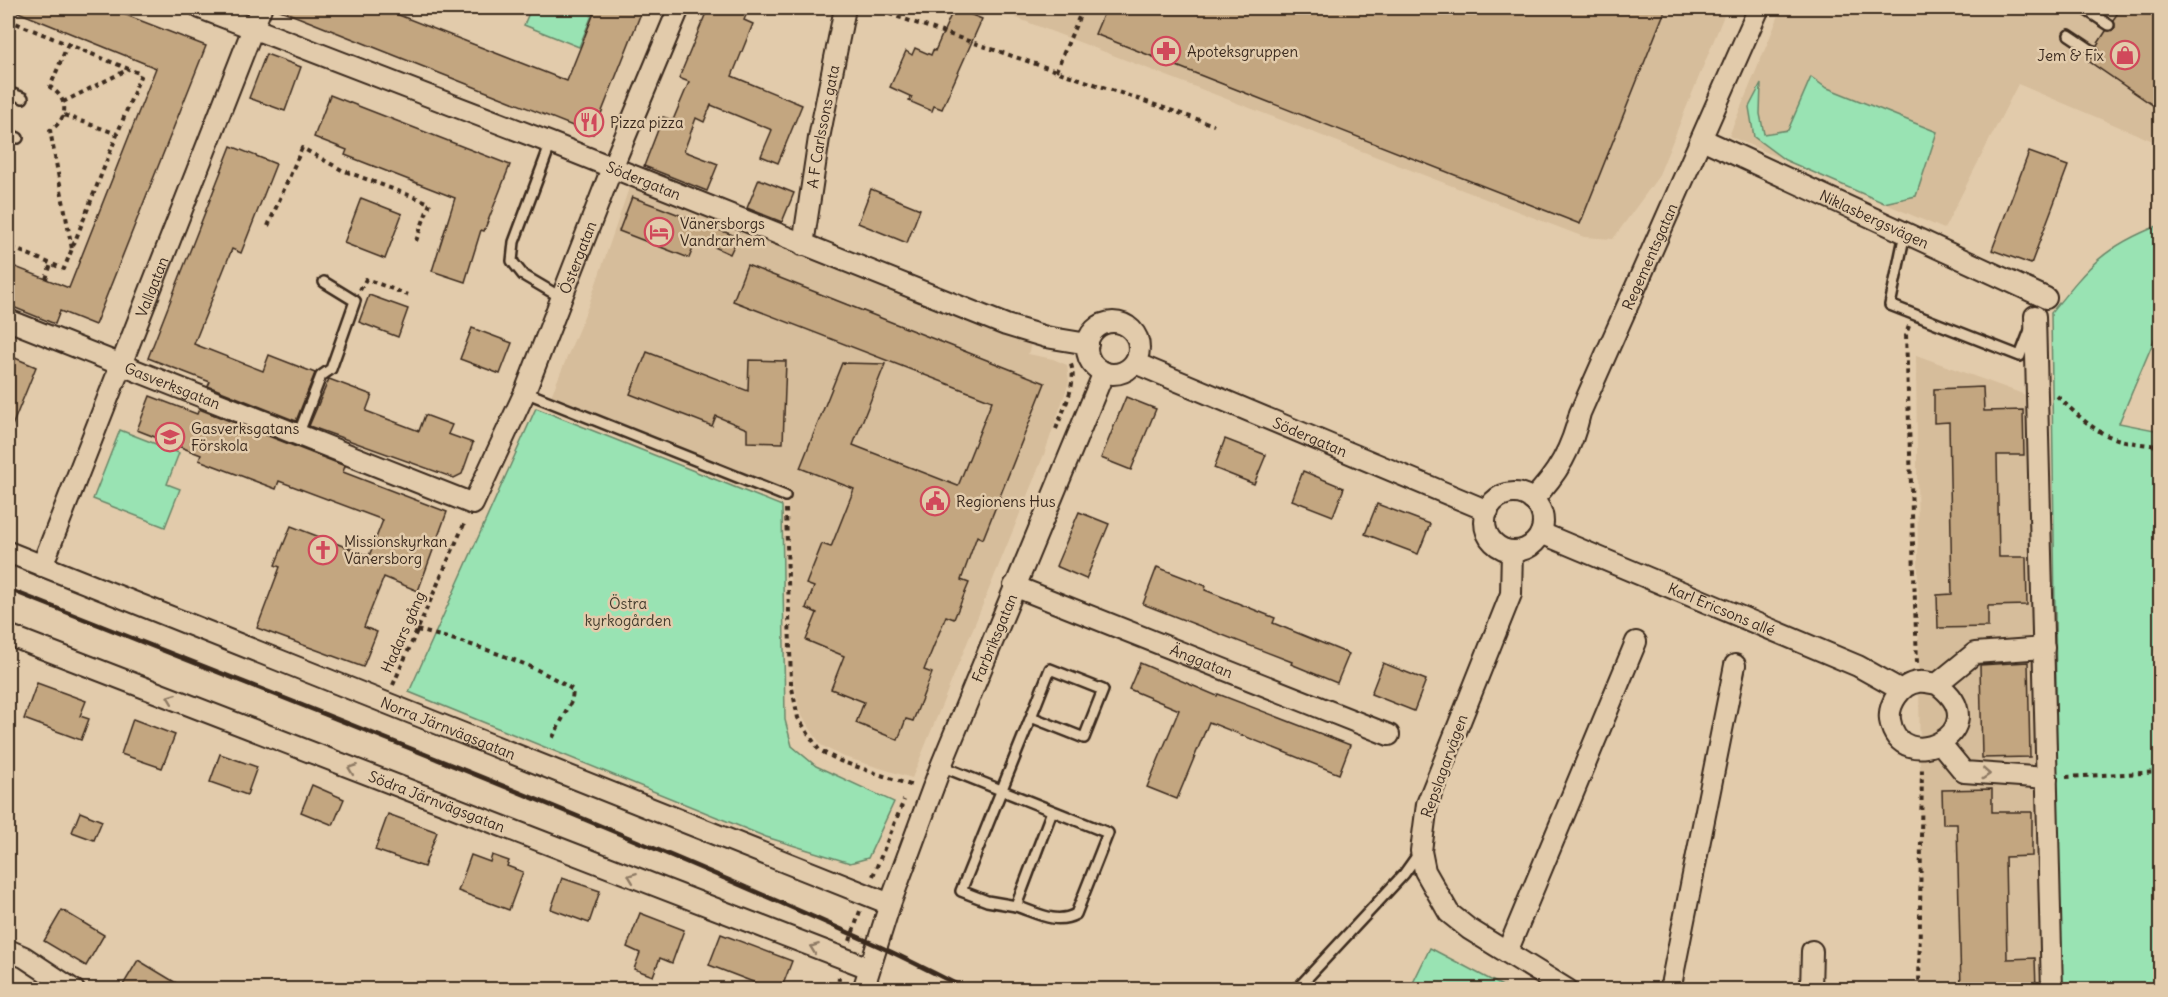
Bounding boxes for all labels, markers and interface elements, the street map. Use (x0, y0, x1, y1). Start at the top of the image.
pharmacy icon: Apoteksgruppen (1150, 35, 1182, 67)
shop icon: Jem & Fix (2109, 39, 2141, 71)
place label: Apoteksgruppen (1187, 42, 1298, 61)
place label: Jem & Fix (2037, 46, 2105, 65)
street label: A F Carlssons gata (802, 63, 843, 189)
restaurant icon: Pizza pizza (573, 106, 605, 138)
place label: Pizza pizza (610, 113, 684, 132)
street label: Södergatan (604, 157, 684, 204)
street label: Niklasbergsvägen (1817, 185, 1933, 252)
street label: Regementsgatan (1617, 200, 1681, 313)
place label: Vänersborgs Vandrarhem (680, 214, 765, 250)
hotel icon: Vänersborgs Vandrarhem (643, 216, 675, 248)
street label: Östergatan (555, 218, 600, 297)
street label: Vallgatan (131, 253, 172, 320)
street label: Gasverksgatan (122, 358, 224, 413)
street label: Södergatan (1270, 412, 1351, 461)
place label: Gasverksgatans Förskola (191, 419, 299, 455)
school or university icon: Gasverksgatans Förskola (154, 421, 186, 453)
public building icon: Regionens Hus (919, 485, 951, 517)
place label: Regionens Hus (956, 492, 1056, 511)
place label: Missionskyrkan Vänersborg (344, 532, 448, 568)
church icon: Missionskyrkan Vänersborg (307, 534, 339, 566)
street label: Karl Ericsons allé (1665, 578, 1778, 640)
street label: Hadars gång (377, 588, 429, 676)
street label: Farbriksgatan (967, 590, 1021, 685)
park label: Östra kyrkogården (585, 594, 672, 630)
street label: Änggatan (1168, 640, 1236, 682)
street label: Norra Järnvägsgatan (378, 692, 519, 763)
one-way arrow (166, 693, 177, 705)
street label: Repslagarvägen (1417, 712, 1472, 820)
one-way arrow (348, 764, 359, 776)
street label: Södra Järnvägsgatan (366, 766, 508, 836)
one-way arrow (1982, 767, 1991, 780)
one-way arrow (627, 872, 638, 885)
one-way arrow (809, 943, 820, 955)

